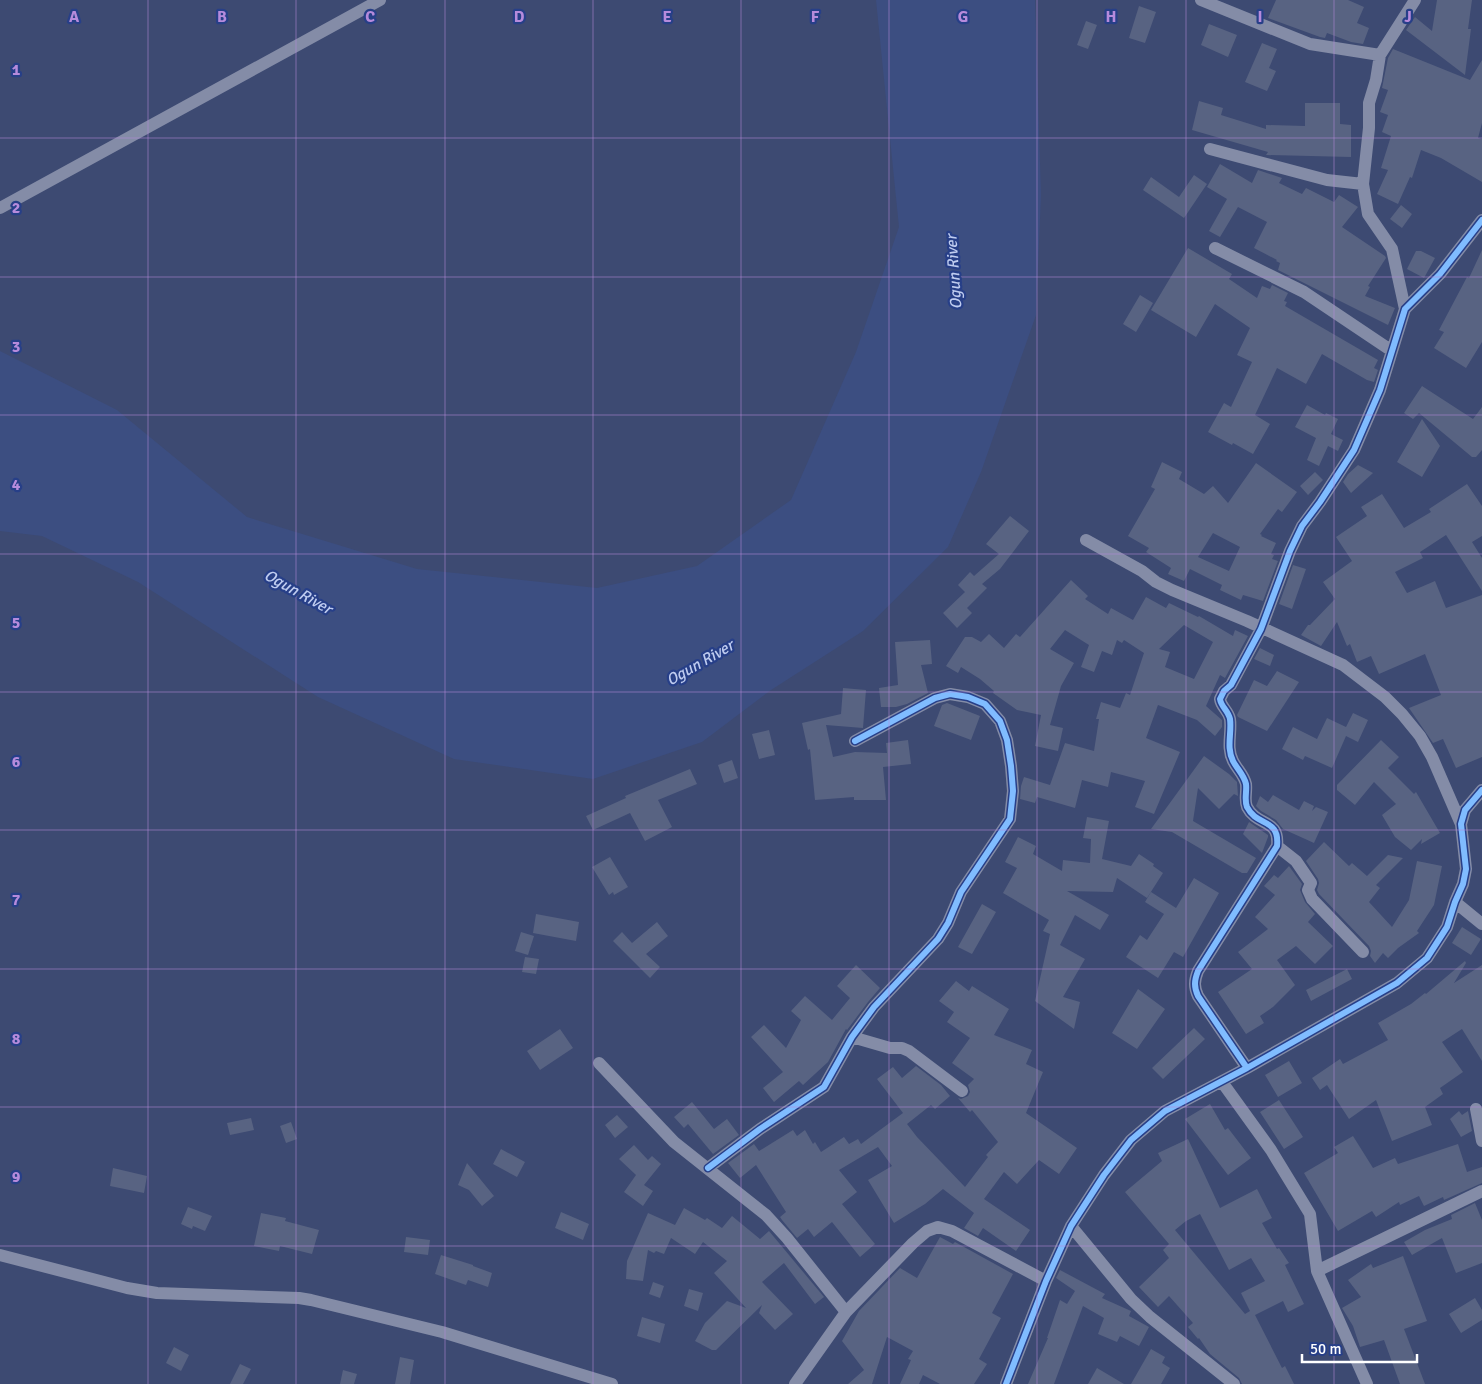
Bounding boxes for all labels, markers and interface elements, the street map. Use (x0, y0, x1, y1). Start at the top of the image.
text: A (69, 7, 80, 27)
text: B (217, 7, 227, 27)
text: C (365, 7, 375, 27)
text: D (514, 7, 525, 27)
text: E (662, 7, 672, 27)
text: F (811, 7, 820, 27)
text: G (958, 7, 968, 27)
text: H (1106, 7, 1116, 27)
text: I (1257, 7, 1263, 27)
text: J (1404, 7, 1412, 27)
text: 1 (12, 60, 21, 80)
text: 2 (12, 198, 20, 218)
water label: Ogun River (941, 232, 967, 310)
text: 3 (12, 337, 20, 357)
text: 4 (12, 475, 21, 495)
water label: Ogun River (260, 565, 337, 620)
text: 5 (12, 613, 20, 633)
water label: Ogun River (663, 635, 739, 690)
text: 6 (12, 752, 21, 772)
text: 7 (12, 890, 21, 910)
text: 8 (12, 1029, 21, 1049)
text: 9 (12, 1167, 21, 1187)
scale bar (1302, 1332, 1417, 1364)
text: 50 m (1310, 1340, 1341, 1358)

